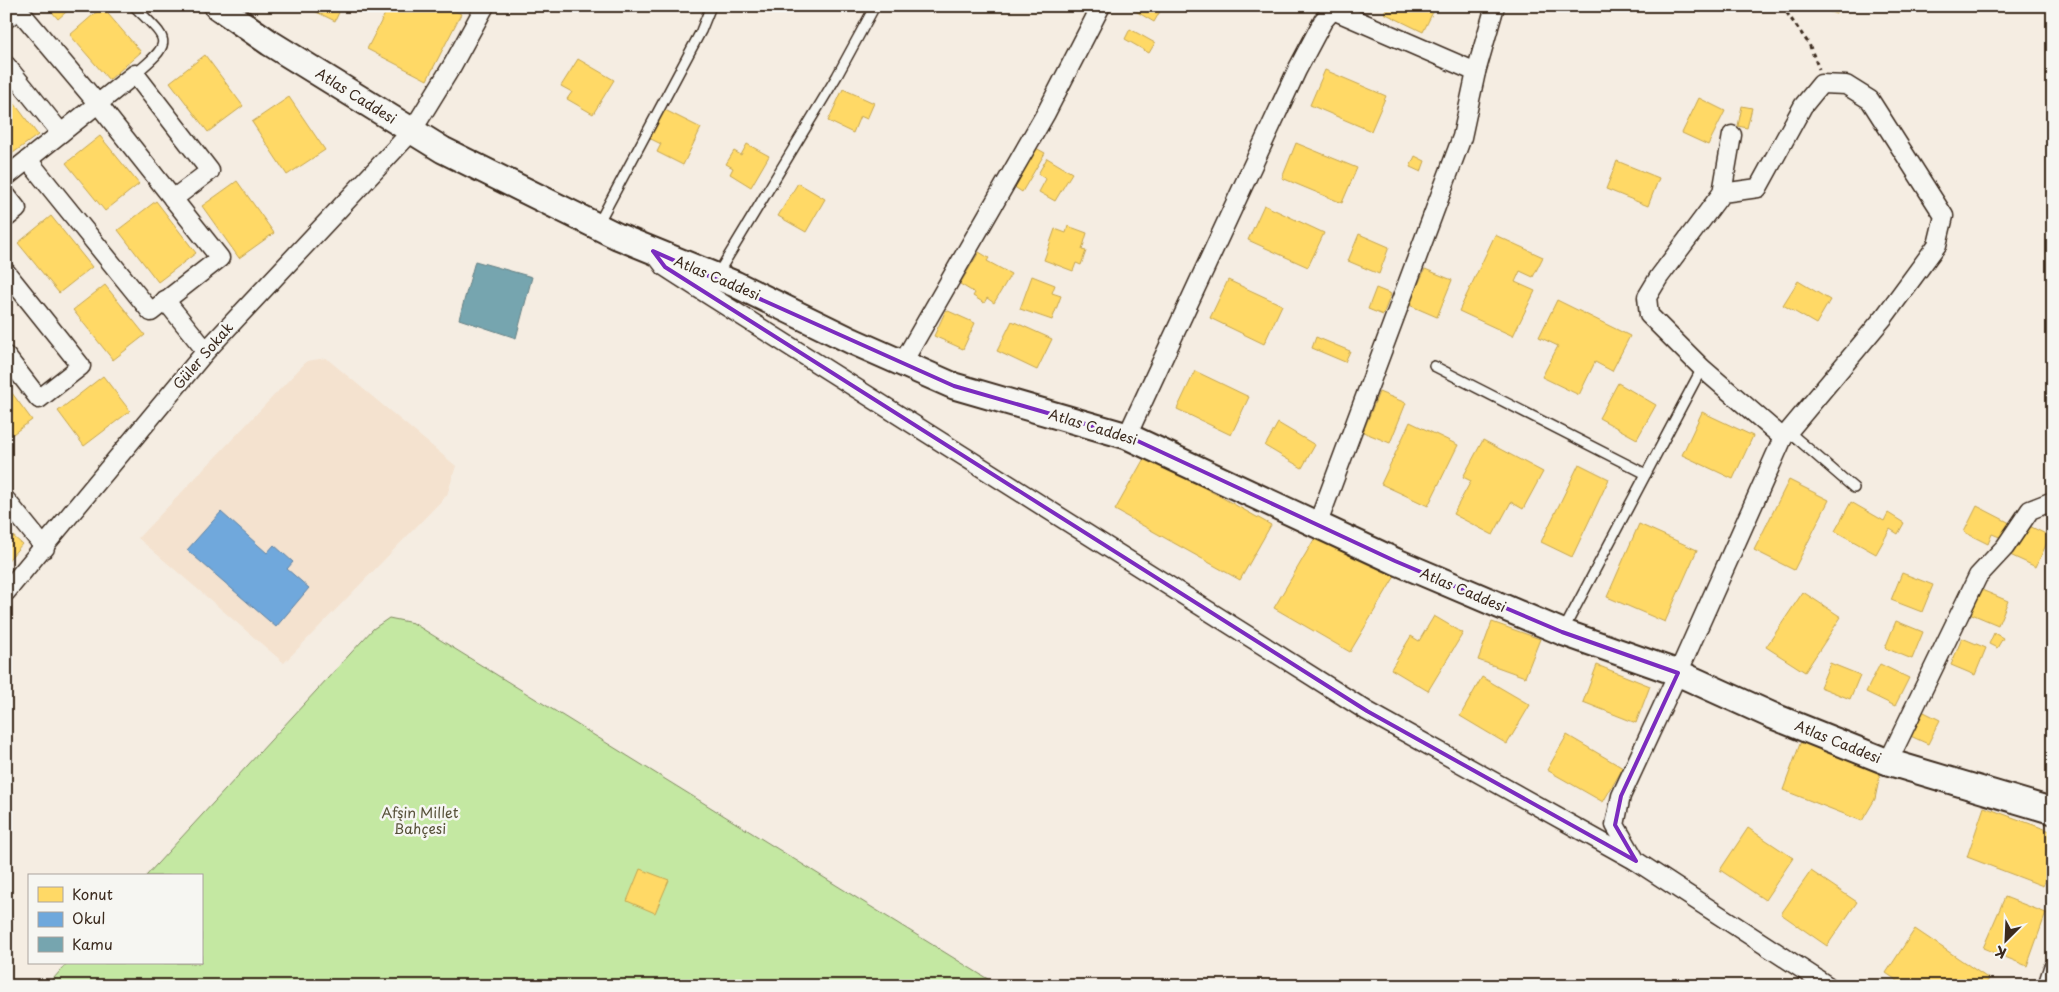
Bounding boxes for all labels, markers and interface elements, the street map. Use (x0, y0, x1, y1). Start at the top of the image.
street label: Atlas Caddesi (312, 62, 401, 129)
street label: Atlas Caddesi (671, 250, 764, 305)
street label: Güler Sokak (168, 318, 238, 394)
street label: Atlas Caddesi (1046, 403, 1140, 450)
street label: Atlas Caddesi (1417, 562, 1510, 617)
street label: Atlas Caddesi (1792, 715, 1885, 768)
park label: Afşin Millet Bahçesi (381, 802, 459, 839)
legend (28, 874, 202, 964)
text: Konut (72, 882, 113, 905)
text: Okul (72, 906, 105, 929)
north arrow (1982, 914, 2032, 964)
text: Kamu (72, 932, 113, 955)
text: K (1992, 941, 2009, 964)

